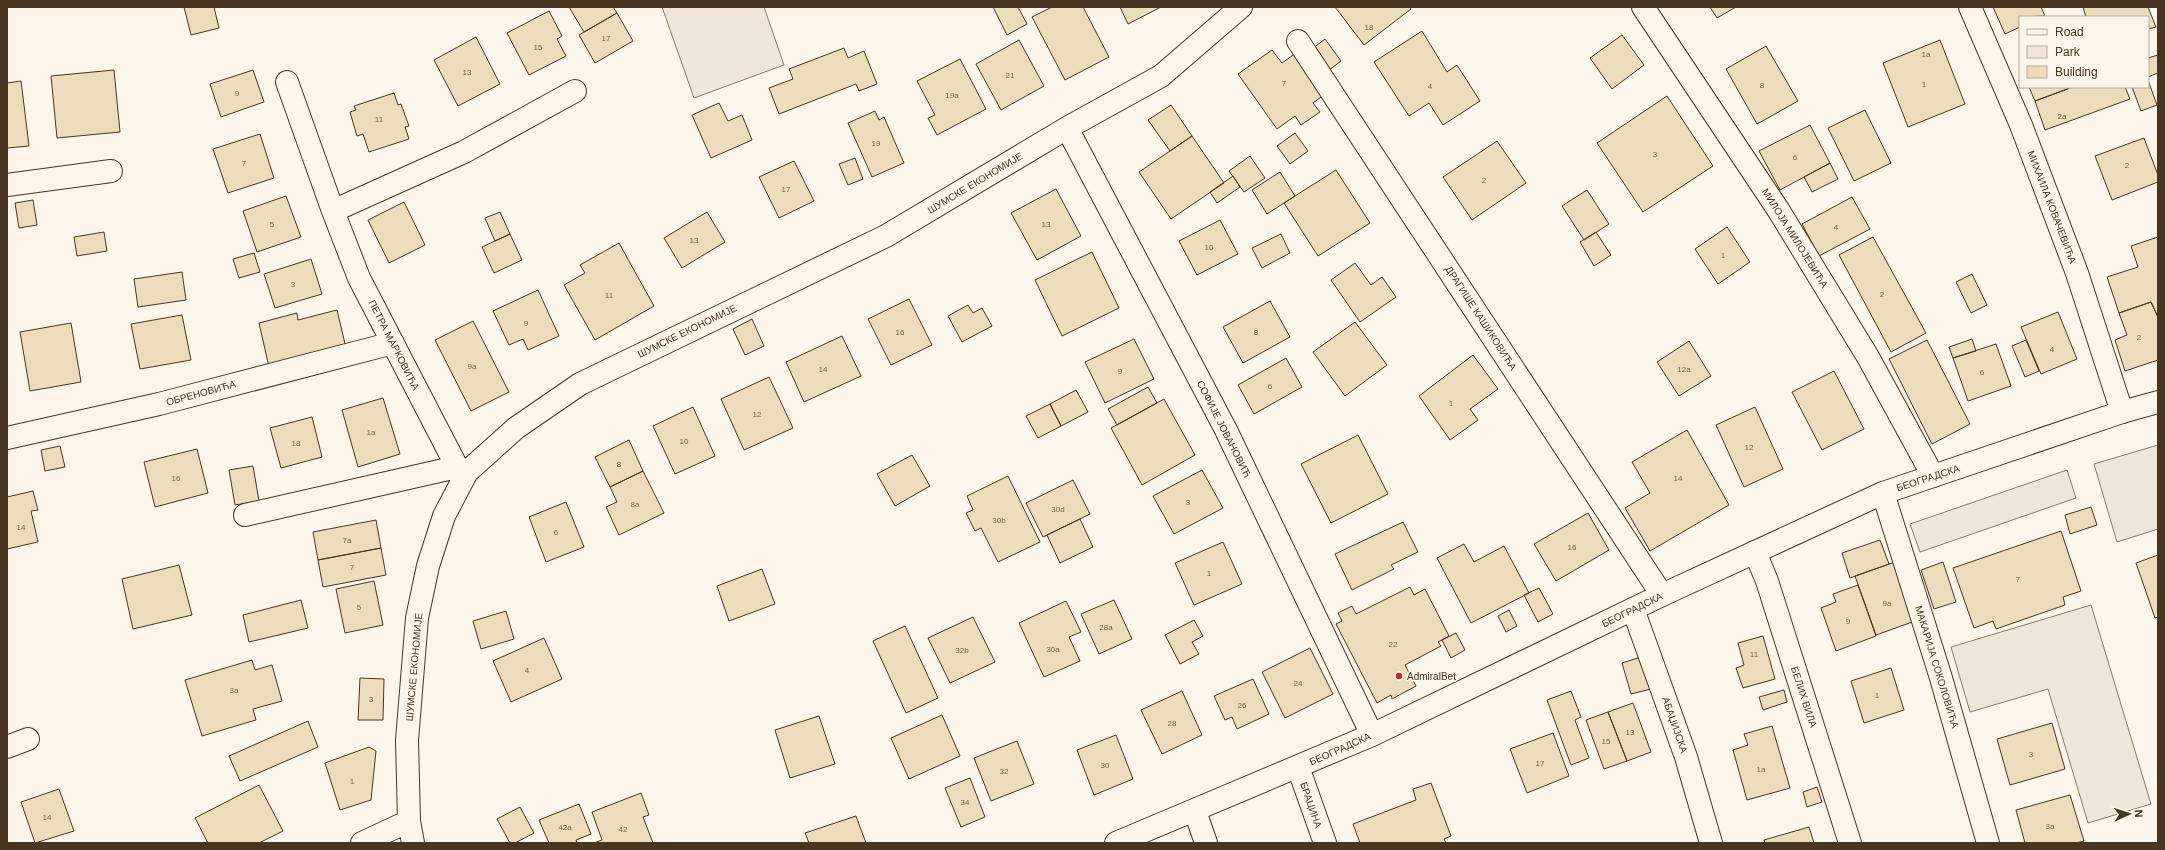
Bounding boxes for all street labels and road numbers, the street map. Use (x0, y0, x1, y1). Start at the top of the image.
street label: МИХАИЛА КОВАЧЕВИЋА (2025, 149, 2079, 265)
street label: ШУМСКЕ ЕКОНОМИЈЕ (926, 150, 1025, 216)
street label: МИЛОЈА МИЛОЈЕВИЋА (1760, 186, 1830, 290)
street label: ДРАГИШЕ КАШИКОВИЋА (1443, 264, 1519, 372)
street label: ПЕТРА МАРКОВИЋА (366, 298, 422, 392)
street label: ШУМСКЕ ЕКОНОМИЈЕ (636, 302, 739, 360)
street label: ОБРЕНОВИЋА (165, 378, 237, 408)
street label: СОФИЈЕ ЈОВАНОВИЋ (1195, 379, 1253, 479)
street label: БЕОГРАДСКА (1895, 462, 1961, 493)
street label: БЕОГРАДСКА (1600, 590, 1664, 629)
street label: МАКАРИЈА СОКОЛОВИЋА (1913, 604, 1961, 730)
street label: ШУМСКЕ ЕКОНОМИЈЕ (404, 612, 424, 722)
street label: БЕЛИХ ВИЛА (1789, 665, 1819, 729)
street label: АБАЏИЈСКА (1660, 695, 1690, 755)
street label: БЕОГРАДСКА (1308, 730, 1373, 767)
street label: БРАЦИНА (1298, 781, 1324, 830)

